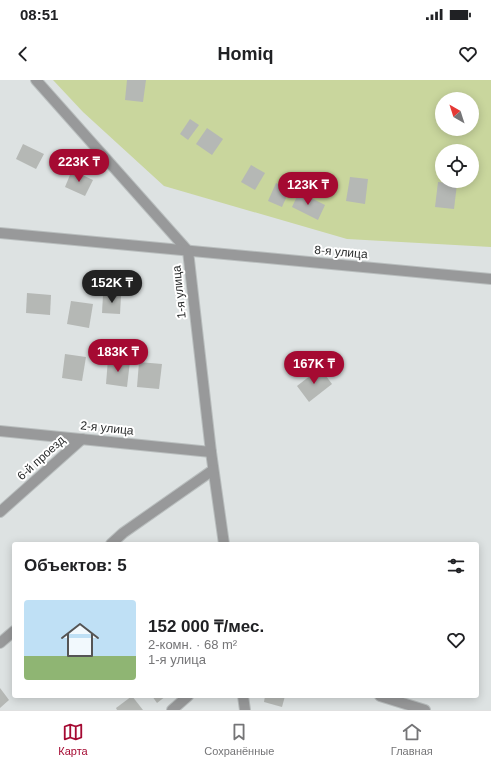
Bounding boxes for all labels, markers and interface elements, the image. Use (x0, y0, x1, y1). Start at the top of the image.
text: 08:51 (20, 6, 58, 23)
icon: back (12, 43, 34, 65)
icon: heart (457, 43, 479, 65)
text: Homiq (218, 44, 274, 64)
north arrow (435, 92, 479, 136)
map controls (435, 92, 479, 188)
button: locate (435, 144, 479, 188)
pin: 223K ₸ (46, 149, 112, 183)
text: 223K ₸ (58, 154, 100, 169)
pin: 123K ₸ (275, 172, 341, 206)
text: 123K ₸ (287, 177, 329, 192)
street label: 8-я улица (314, 243, 369, 261)
street label: 1-я улица (169, 264, 189, 319)
pin: 152K ₸ (79, 270, 145, 304)
text: 152K ₸ (91, 275, 133, 290)
pin: 183K ₸ (85, 339, 151, 373)
text: 183K ₸ (97, 344, 139, 359)
pin: 167K ₸ (281, 351, 347, 385)
text: 167K ₸ (293, 356, 335, 371)
street label: 2-я улица (80, 418, 135, 438)
street label: 6-й проезд (14, 433, 68, 483)
icon: filters (445, 555, 467, 577)
text: Объектов: 5 (24, 556, 127, 575)
icon: home (56, 616, 104, 664)
text: 152 000 ₸/мес. (148, 617, 264, 636)
icon: heart (445, 629, 467, 651)
text: 2-комн. · 68 m² (148, 637, 237, 652)
text: 1-я улица (148, 652, 206, 667)
tab: Карта (58, 721, 88, 757)
tab: Сохранённые (204, 721, 274, 757)
tab: Главная (391, 721, 433, 757)

